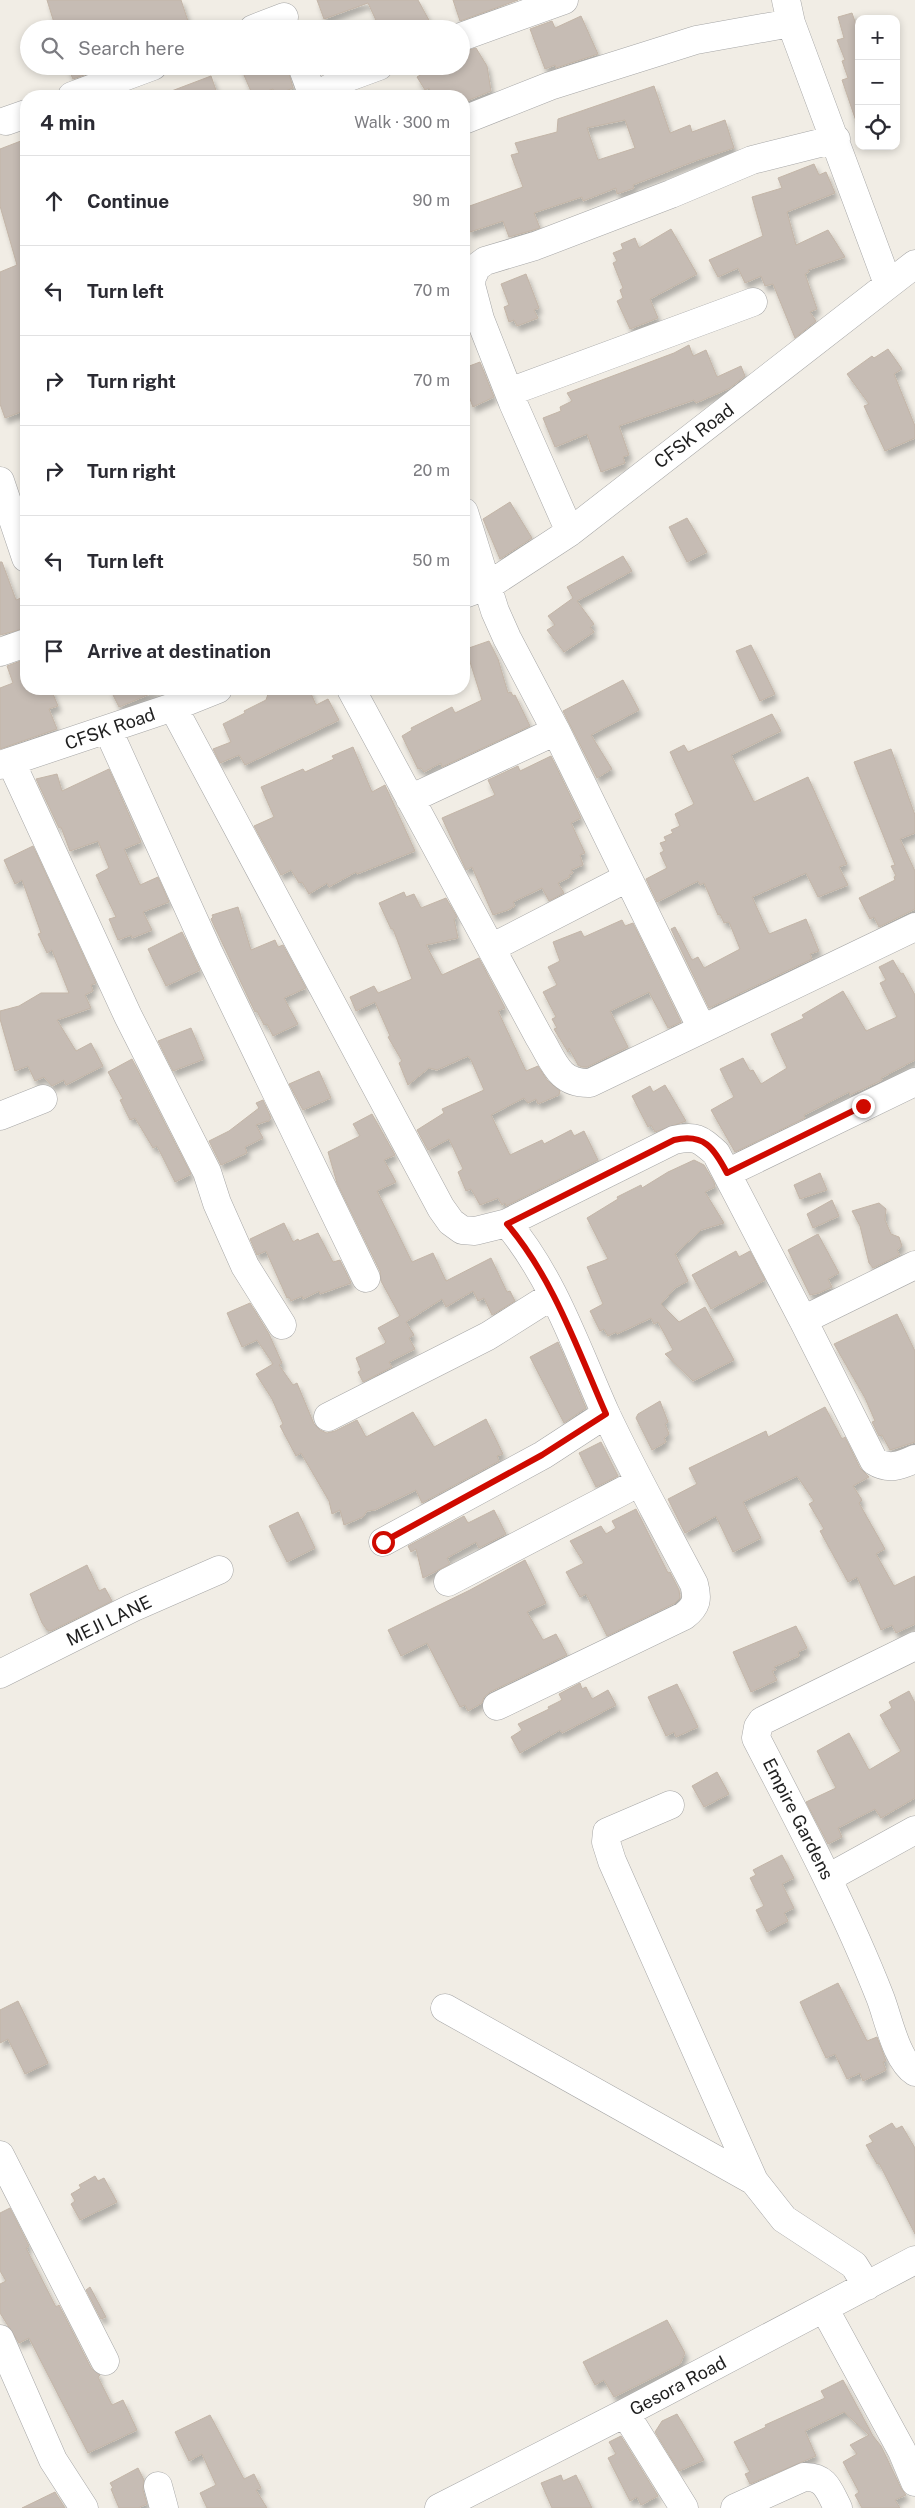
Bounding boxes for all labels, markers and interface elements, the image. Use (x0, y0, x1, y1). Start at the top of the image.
map controls (855, 15, 900, 150)
button: + (855, 15, 900, 60)
search box (20, 20, 470, 75)
icon: search (38, 34, 66, 62)
text: Search here (78, 37, 185, 59)
button: − (855, 60, 900, 105)
button: locate (855, 105, 900, 150)
text: 4 min (40, 110, 95, 135)
text: Walk · 300 m (354, 113, 450, 132)
icon: ahead (40, 187, 68, 215)
text: Continue (87, 190, 169, 212)
text: 90 m (413, 191, 450, 210)
icon: left (40, 277, 68, 305)
text: Turn left (87, 280, 164, 302)
text: 70 m (413, 281, 450, 300)
icon: right (40, 367, 68, 395)
text: Turn right (87, 370, 176, 392)
text: 70 m (413, 371, 450, 390)
street label: CFSK Road (650, 399, 738, 472)
icon: right (40, 457, 68, 485)
text: Turn right (87, 460, 176, 482)
text: 20 m (413, 461, 450, 480)
icon: left (40, 547, 68, 575)
text: Turn left (87, 550, 164, 572)
text: 50 m (412, 551, 450, 570)
icon: arrive (40, 637, 68, 665)
text: Arrive at destination (87, 640, 271, 662)
street label: CFSK Road (62, 703, 158, 754)
route end (852, 1095, 875, 1118)
route start (372, 1531, 395, 1554)
street label: MEJI LANE (63, 1591, 155, 1650)
street label: Empire Gardens (759, 1755, 838, 1883)
street label: Gesora Road (626, 2351, 730, 2420)

